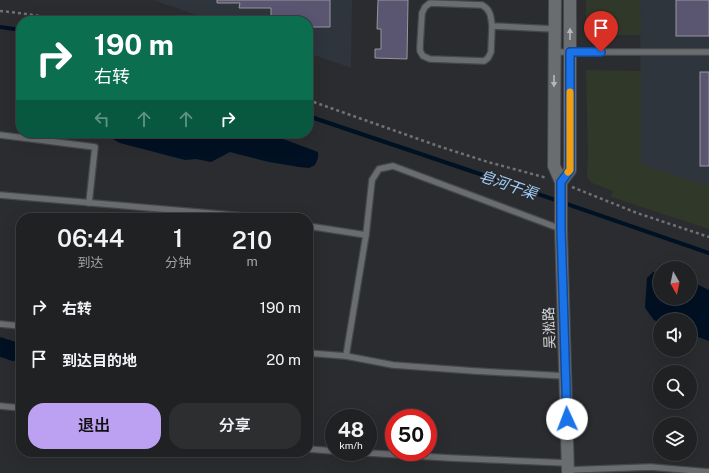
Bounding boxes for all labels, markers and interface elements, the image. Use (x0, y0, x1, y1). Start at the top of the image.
pin (584, 11, 618, 52)
icon: arrive (590, 17, 612, 39)
one-way arrow (567, 27, 573, 40)
text: 190 m (94, 28, 174, 61)
icon: right (28, 32, 80, 84)
text: 右转 (94, 66, 130, 87)
one-way arrow (551, 75, 557, 88)
icon: left (91, 108, 113, 130)
icon: ahead (133, 108, 155, 130)
icon: ahead (175, 108, 197, 130)
icon: right (217, 108, 239, 130)
water label: 皂河干渠 (477, 167, 541, 203)
text: 06:44 (57, 224, 124, 252)
text: 1 (173, 224, 183, 252)
text: 210 (232, 226, 272, 254)
text: m (246, 254, 258, 269)
text: 到达 (78, 255, 104, 270)
text: 分钟 (165, 255, 191, 270)
north arrow (653, 261, 697, 305)
map controls (653, 261, 697, 461)
icon: right (28, 296, 50, 318)
text: 190 m (260, 299, 301, 316)
text: 右转 (62, 300, 92, 317)
street label: 吴淞路 (540, 307, 558, 349)
button: sound (653, 313, 697, 357)
icon: arrive (28, 348, 50, 370)
text: 20 m (266, 351, 301, 368)
text: 到达目的地 (62, 352, 137, 369)
button: search (653, 365, 697, 409)
position arrow (546, 398, 588, 440)
button: 退出 (28, 403, 161, 449)
button: 分享 (169, 403, 301, 449)
speed limit sign: 50 (385, 409, 437, 461)
button: layers (653, 417, 697, 461)
text: 48 (338, 418, 364, 442)
text: km/h (339, 439, 363, 451)

